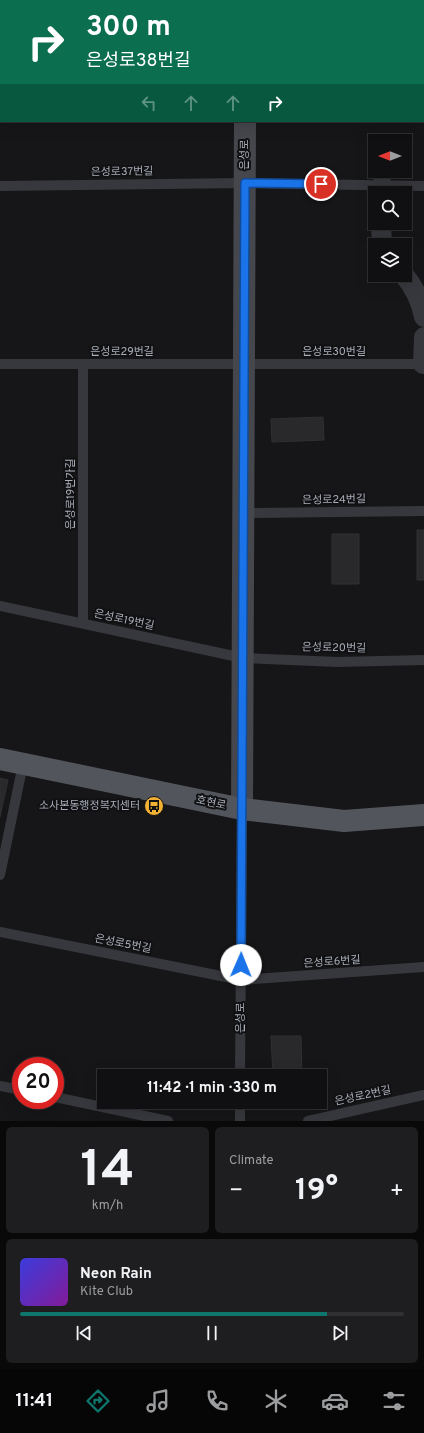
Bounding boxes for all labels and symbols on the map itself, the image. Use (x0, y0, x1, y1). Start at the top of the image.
north arrow (368, 134, 412, 178)
street label: 은성로 (238, 140, 252, 170)
street label: 은성로37번길 (90, 164, 154, 180)
pin (304, 167, 338, 201)
street label: 은성로29번길 (90, 345, 154, 359)
street label: 은성로30번길 (302, 345, 366, 359)
street label: 은성로19번가길 (64, 458, 78, 530)
street label: 은성로24번길 (302, 492, 366, 508)
street label: 은성로19번길 (93, 607, 155, 633)
street label: 은성로20번길 (302, 640, 366, 656)
street label: 호현로 (195, 793, 227, 813)
bus stop icon: 소사본동행정복지센터 (143, 795, 165, 817)
place label: 소사본동행정복지센터 (39, 799, 140, 813)
street label: 은성로5번길 (93, 932, 153, 956)
position arrow (220, 944, 262, 986)
street label: 은성로6번길 (303, 953, 361, 971)
street label: 은성로 (234, 1003, 248, 1033)
speed limit sign: 20 (12, 1057, 64, 1109)
street label: 은성로2번길 (333, 1083, 393, 1109)

